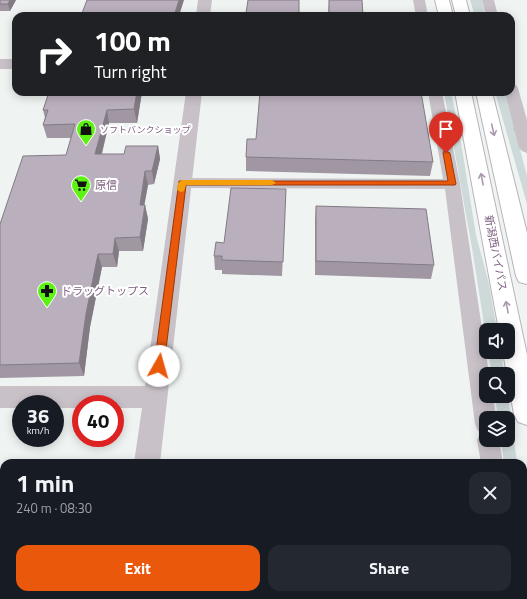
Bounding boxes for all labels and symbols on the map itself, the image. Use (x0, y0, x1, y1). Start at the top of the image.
pin (429, 112, 463, 153)
shop icon: ソフトバンクショップ (75, 118, 97, 146)
place label: ソフトバンクショップ (100, 123, 190, 136)
one-way arrow (490, 123, 498, 136)
one-way arrow (477, 173, 485, 186)
supermarket icon: 原信 (70, 174, 92, 202)
place label: 原信 (95, 177, 117, 193)
street label: 新潟西バイパス (481, 214, 511, 292)
pharmacy icon: ドラッグトップス (36, 280, 58, 308)
place label: ドラッグトップス (61, 283, 149, 299)
one-way arrow (502, 301, 510, 314)
position arrow (138, 345, 180, 387)
speed limit sign: 40 (72, 395, 124, 447)

